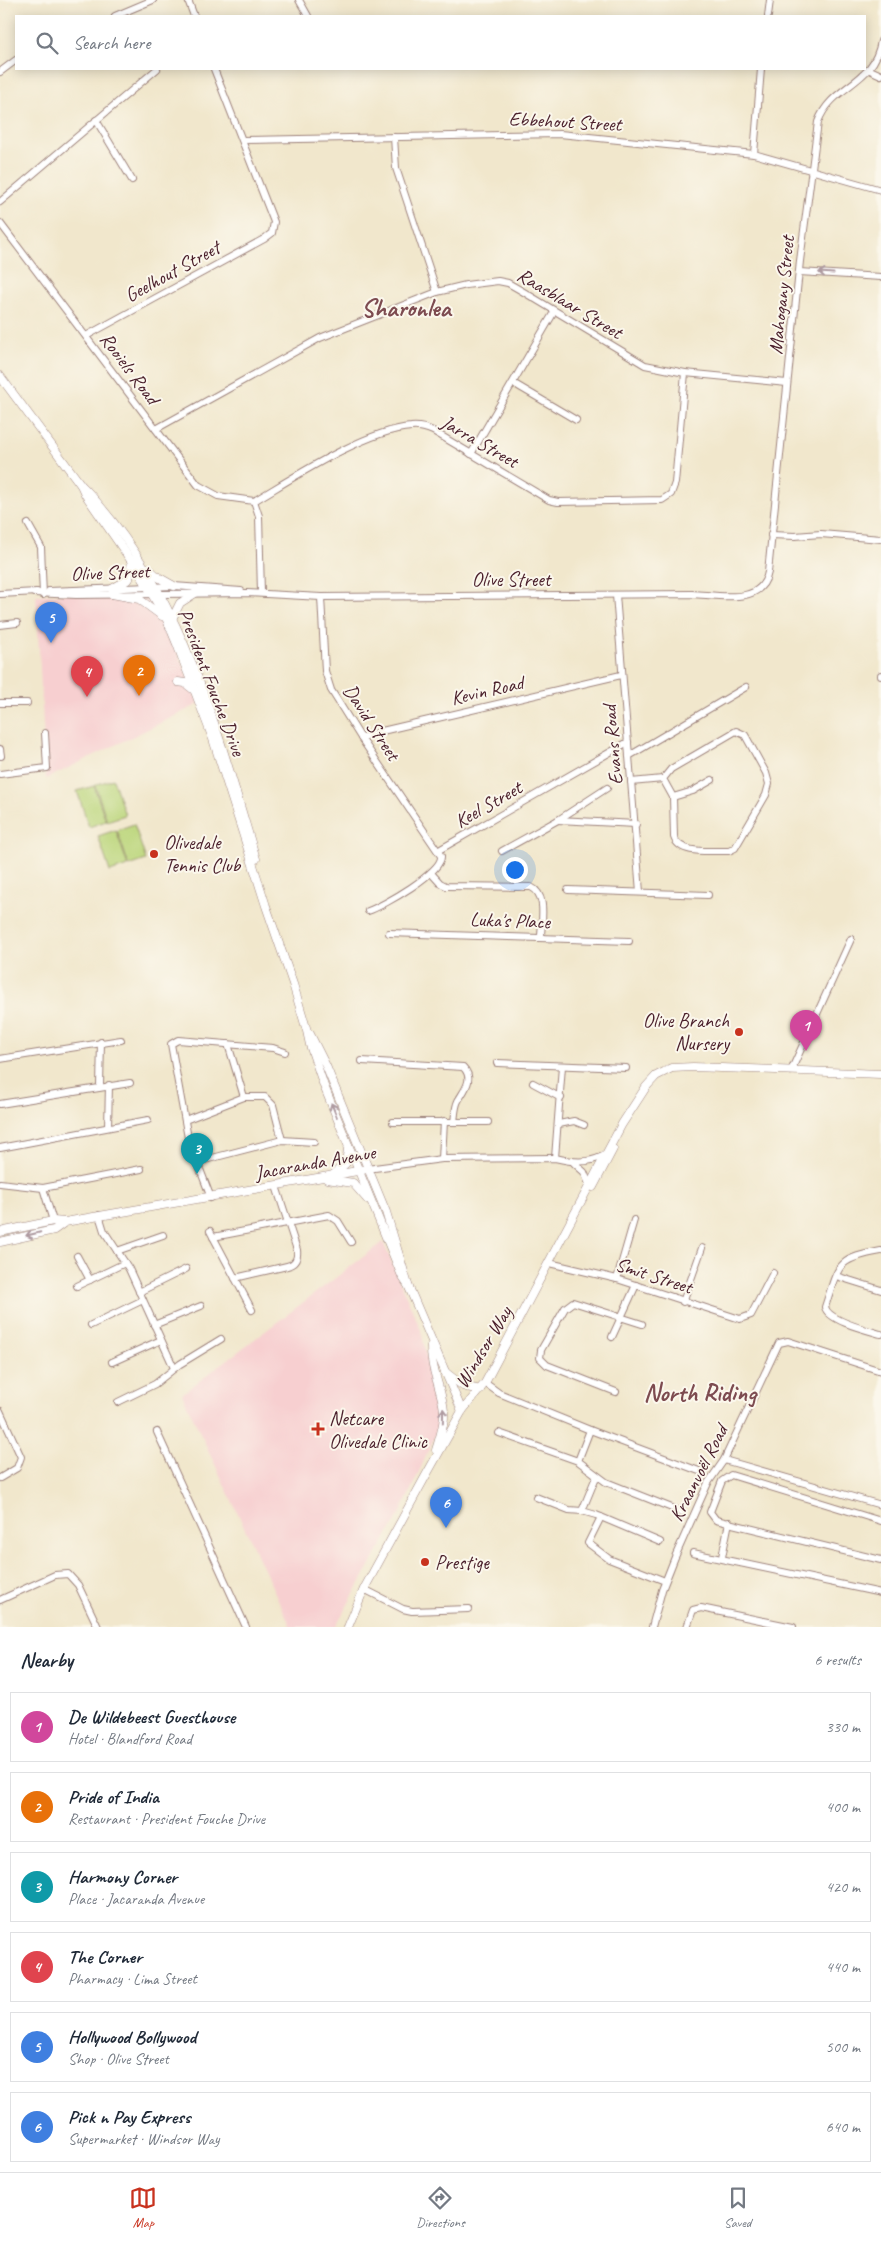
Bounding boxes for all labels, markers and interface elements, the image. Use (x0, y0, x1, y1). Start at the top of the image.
search box (15, 15, 866, 70)
icon: search (33, 29, 61, 57)
text: Search here (73, 31, 150, 55)
street label: Ebbehout Street (508, 106, 624, 137)
street label: Mahogany Street (763, 232, 800, 355)
street label: Geelhout Street (120, 233, 227, 308)
street label: Raasblaar Street (513, 262, 629, 346)
one-way arrow (818, 269, 834, 278)
district label: Sharonlea (361, 292, 453, 324)
street label: Rooiels Road (94, 327, 167, 412)
street label: Jarra Street (436, 409, 525, 475)
street label: Olive Street (70, 559, 152, 586)
street label: Olive Street (472, 567, 553, 592)
pin: 5 (35, 602, 67, 643)
street label: President Fouche Drive (172, 605, 252, 761)
pin: 2 (123, 655, 155, 696)
pin: 4 (71, 656, 103, 697)
street label: Kevin Road (449, 669, 529, 711)
street label: David Street (338, 679, 407, 767)
street label: Evans Road (596, 701, 628, 786)
street label: Keel Street (450, 774, 528, 834)
place label: Olivedale Tennis Club (164, 830, 242, 878)
marker: Olivedale Tennis Club (148, 848, 160, 860)
your location (502, 857, 528, 883)
street label: Luka's Place (470, 907, 552, 934)
place label: Olive Branch Nursery (643, 1008, 731, 1056)
pin: 1 (790, 1010, 822, 1051)
marker: Olive Branch Nursery (733, 1026, 745, 1038)
one-way arrow (329, 1103, 338, 1118)
pin: 3 (181, 1133, 213, 1174)
street label: Jacaranda Avenue (252, 1139, 379, 1186)
one-way arrow (26, 1230, 42, 1239)
street label: Smit Street (612, 1251, 698, 1300)
street label: Windsor Way (449, 1301, 518, 1393)
district label: North Riding (644, 1377, 758, 1409)
place label: Netcare Olivedale Clinic (329, 1406, 428, 1454)
one-way arrow (438, 1409, 448, 1425)
street label: Kraanvoël Road (664, 1418, 735, 1526)
marker: Netcare Olivedale Clinic (311, 1422, 325, 1436)
pin: 6 (430, 1487, 462, 1528)
place label: Prestige (435, 1550, 490, 1575)
marker: Prestige (419, 1556, 431, 1568)
text: Nearby (20, 1647, 73, 1673)
text: 6 results (814, 1650, 861, 1670)
text: De Wildebeest Guesthouse (68, 1705, 235, 1729)
text: 1 (33, 1717, 41, 1737)
text: 330 m (826, 1717, 860, 1737)
text: Hotel · Blandford Road (68, 1729, 192, 1749)
text: Pride of India (68, 1785, 159, 1809)
text: 2 (33, 1797, 41, 1817)
text: 400 m (826, 1797, 860, 1817)
text: Restaurant · President Fouche Drive (68, 1809, 265, 1829)
text: Harmony Corner (68, 1865, 177, 1889)
text: 3 (33, 1877, 41, 1897)
text: 420 m (826, 1877, 860, 1897)
text: Place · Jacaranda Avenue (68, 1889, 204, 1909)
text: The Corner (68, 1945, 142, 1969)
text: 4 (33, 1957, 41, 1977)
text: 440 m (826, 1957, 860, 1977)
text: Pharmacy · Lima Street (68, 1969, 197, 1989)
text: Hollywood Bollywood (68, 2025, 196, 2049)
text: 5 (34, 2037, 40, 2057)
text: 500 m (826, 2037, 860, 2057)
text: Shop · Olive Street (68, 2049, 169, 2069)
text: Pick n Pay Express (68, 2105, 190, 2129)
text: 6 (33, 2117, 41, 2137)
text: 640 m (826, 2117, 860, 2137)
text: Supermarket · Windsor Way (68, 2129, 220, 2149)
tab: Map (129, 2184, 157, 2231)
tab: Directions (416, 2184, 465, 2231)
tab: Saved (724, 2184, 752, 2231)

